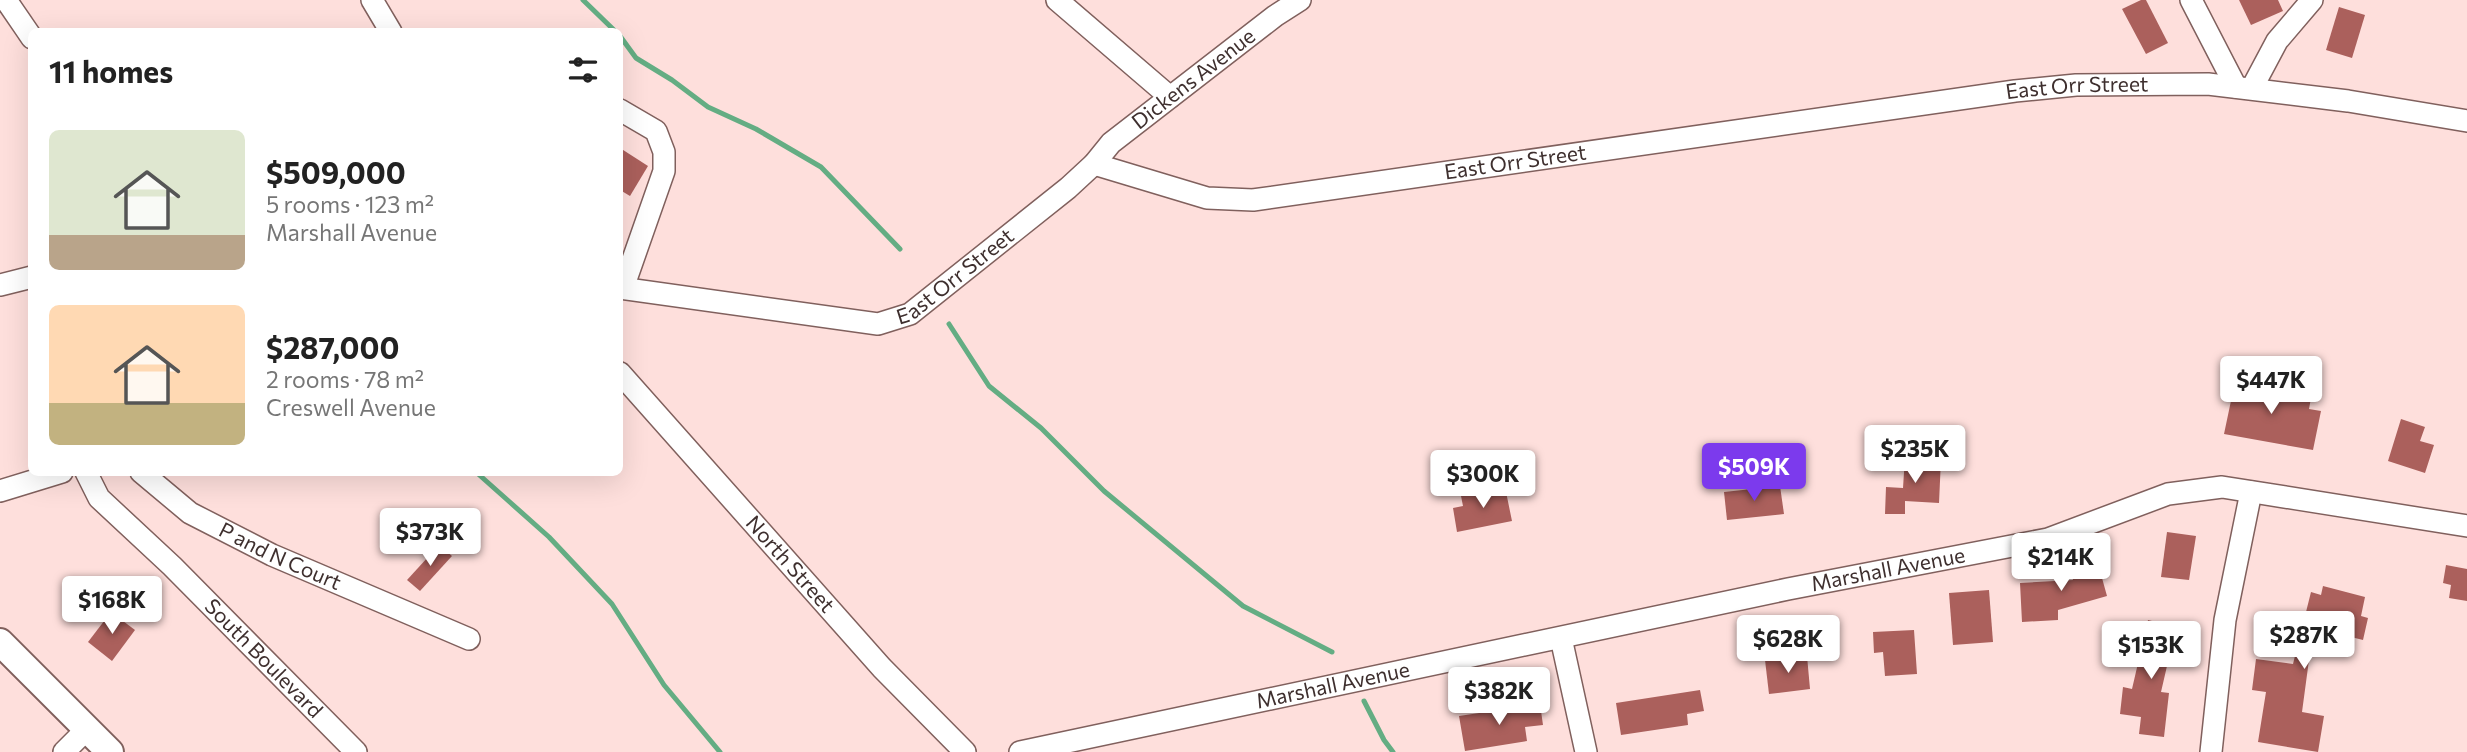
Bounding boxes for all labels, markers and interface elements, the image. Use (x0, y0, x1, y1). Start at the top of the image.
street label: Dickens Avenue (1126, 22, 1259, 133)
icon: filters (564, 51, 602, 89)
text: 11 homes (49, 52, 173, 89)
street label: East Orr Street (2004, 70, 2148, 103)
street label: East Orr Street (1443, 138, 1588, 183)
text: $509,000 (266, 153, 406, 190)
icon: home (105, 158, 189, 242)
text: 5 rooms · 123 m² (266, 190, 434, 218)
text: Marshall Avenue (266, 218, 437, 246)
street label: East Orr Street (893, 222, 1018, 329)
text: $287,000 (266, 328, 399, 365)
icon: home (105, 333, 189, 417)
pin: $447K (2222, 356, 2320, 416)
text: 2 rooms · 78 m² (266, 365, 424, 393)
text: $447K (2236, 365, 2306, 393)
text: Creswell Avenue (266, 393, 436, 421)
pin: $235K (1866, 426, 1964, 485)
text: $235K (1880, 434, 1950, 462)
pin: $509K (1705, 444, 1803, 503)
pin: $300K (1434, 450, 1532, 510)
text: $509K (1718, 452, 1790, 480)
text: $300K (1446, 459, 1520, 487)
pin: $373K (381, 508, 479, 568)
street label: North Street (742, 510, 841, 617)
street label: P and N Court (215, 516, 346, 594)
text: $373K (396, 517, 464, 545)
pin: $214K (2012, 534, 2110, 593)
street label: Marshall Avenue (1809, 541, 1967, 595)
text: $214K (2028, 542, 2094, 570)
pin: $168K (63, 576, 161, 636)
text: $168K (78, 585, 146, 613)
street label: South Boulevard (200, 593, 329, 722)
pin: $287K (2255, 612, 2353, 671)
pin: $628K (1739, 616, 1837, 675)
text: $287K (2270, 620, 2338, 648)
pin: $153K (2102, 622, 2200, 681)
text: $628K (1753, 624, 1823, 652)
text: $153K (2118, 630, 2184, 658)
street label: Marshall Avenue (1254, 656, 1412, 713)
pin: $382K (1450, 668, 1548, 727)
text: $382K (1464, 676, 1534, 704)

